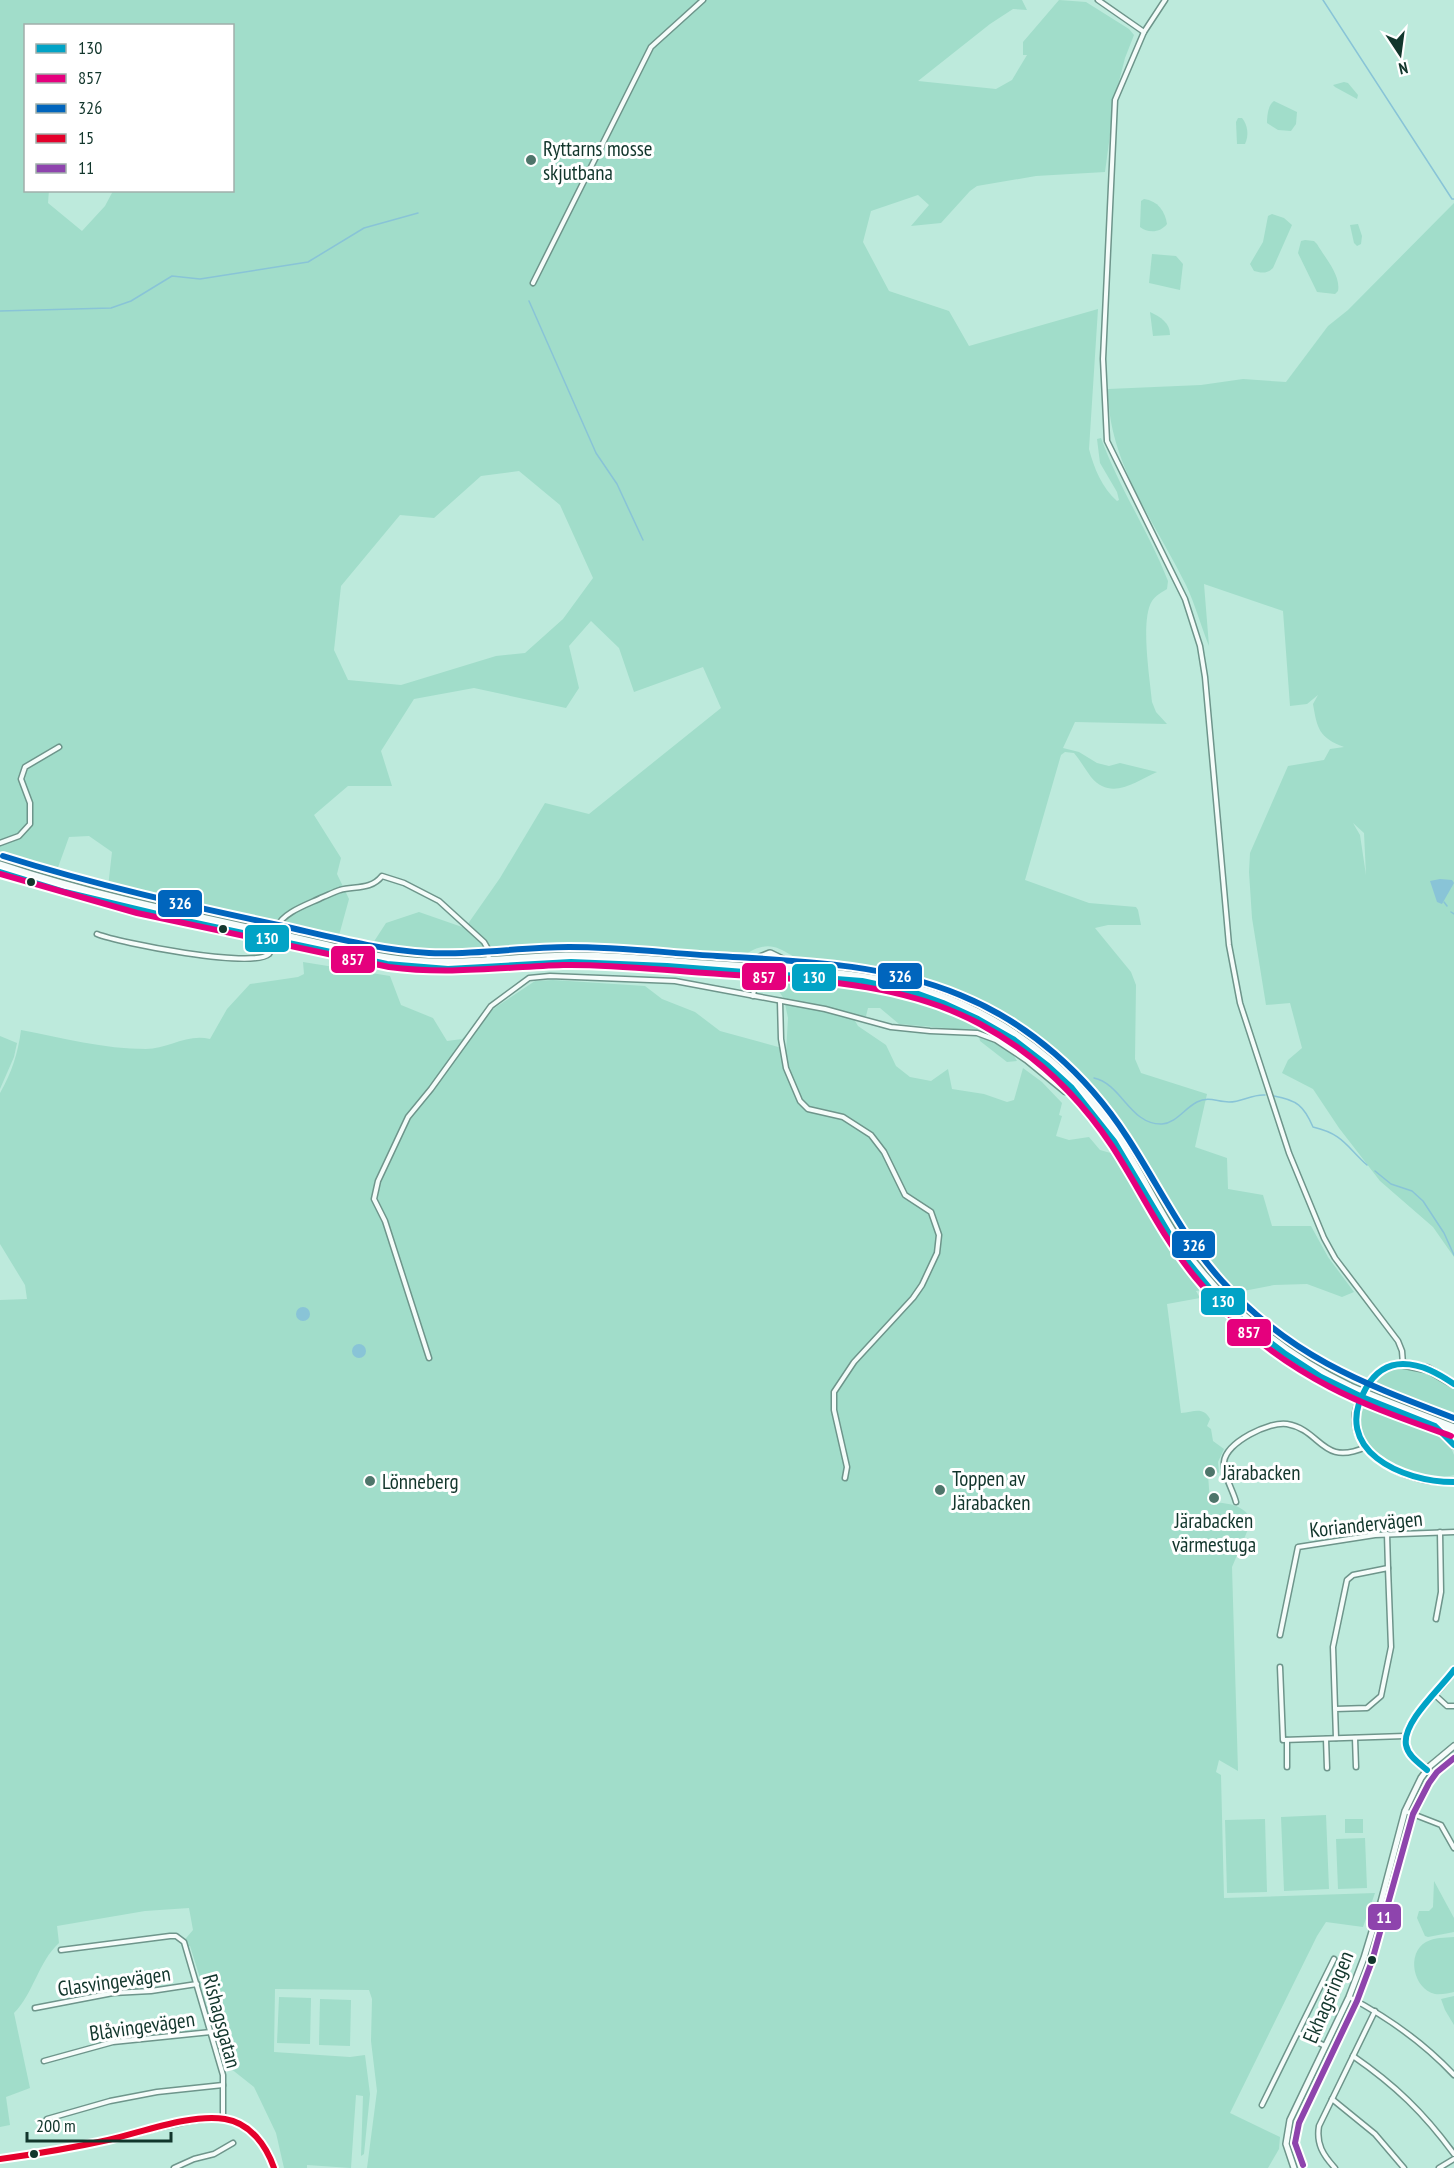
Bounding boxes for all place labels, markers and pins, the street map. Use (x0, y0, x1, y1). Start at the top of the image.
place label: Ryttarns mosse skjutbana (543, 135, 653, 186)
marker: Ryttarns mosse skjutbana (524, 153, 538, 167)
unlabelled marker (25, 876, 37, 888)
unlabelled marker (217, 923, 229, 935)
place label: Järabacken (1221, 1459, 1300, 1486)
place label: Toppen av Järabacken (951, 1465, 1030, 1516)
marker: Järabacken (1203, 1465, 1217, 1479)
place label: Lönneberg (382, 1468, 459, 1495)
marker: Lönneberg (363, 1474, 377, 1488)
marker: Toppen av Järabacken (933, 1483, 947, 1497)
marker: Järabacken värmestuga (1207, 1491, 1221, 1505)
place label: Järabacken värmestuga (1172, 1507, 1256, 1558)
unlabelled marker (1366, 1954, 1378, 1966)
unlabelled marker (28, 2148, 40, 2160)

